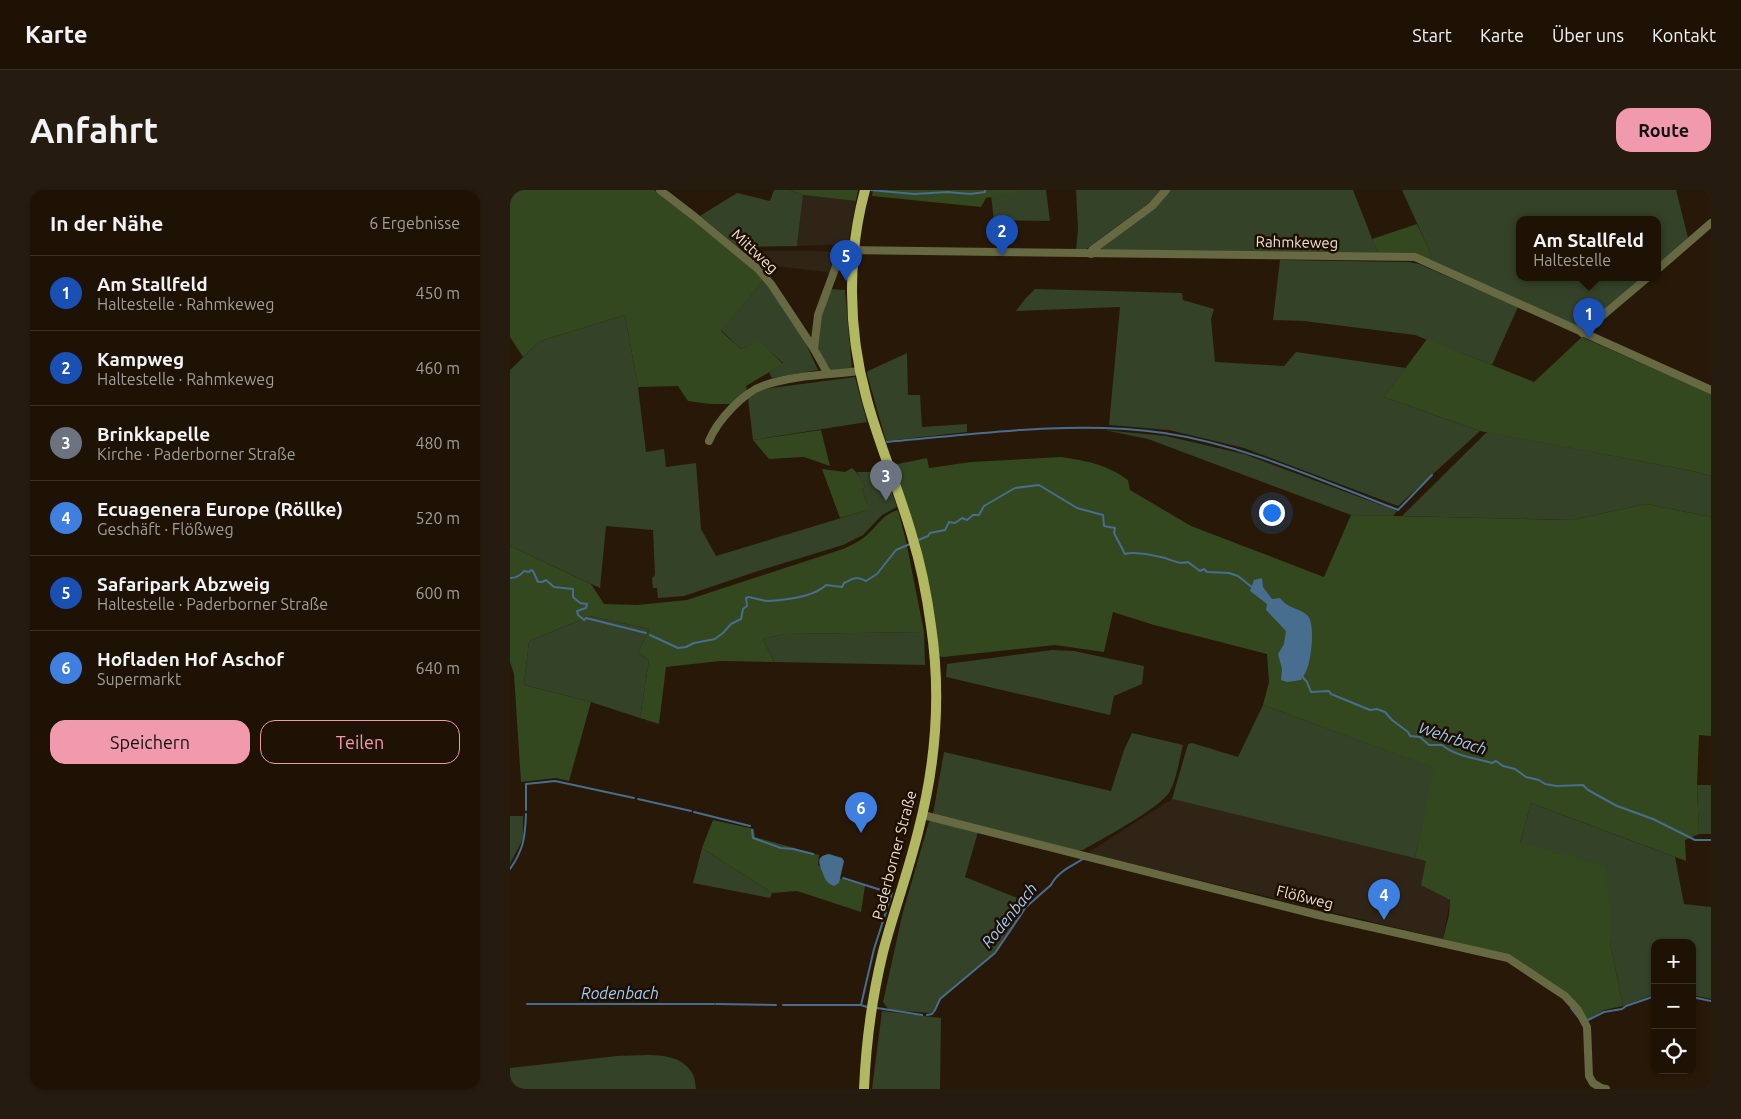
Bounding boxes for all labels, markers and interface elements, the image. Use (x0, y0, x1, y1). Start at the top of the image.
text: Karte (25, 21, 87, 48)
text: Start (1412, 25, 1452, 45)
text: Karte (1480, 25, 1524, 45)
text: Über uns (1552, 25, 1624, 45)
text: Kontakt (1652, 25, 1716, 45)
button: Route (1616, 108, 1711, 152)
text: Anfahrt (30, 110, 158, 150)
text: In der Nähe (50, 211, 163, 235)
text: 6 Ergebnisse (369, 214, 460, 232)
pin: 2 (986, 215, 1018, 256)
popup (1516, 216, 1661, 281)
street label: Mittweg (728, 225, 782, 277)
text: Am Stallfeld (1533, 229, 1644, 251)
street label: Rahmkeweg (1256, 233, 1338, 251)
pin: 5 (830, 240, 862, 281)
text: Haltestelle (1533, 251, 1611, 269)
text: Am Stallfeld (97, 273, 208, 295)
text: 1 (61, 284, 71, 302)
text: 450 m (415, 284, 460, 302)
text: Haltestelle · Rahmkeweg (97, 295, 274, 313)
pin: 1 (1573, 298, 1605, 339)
text: Kampweg (97, 348, 184, 370)
text: 2 (61, 359, 71, 377)
text: 460 m (415, 359, 460, 377)
text: Haltestelle · Rahmkeweg (97, 370, 274, 388)
text: Brinkkapelle (97, 423, 210, 445)
text: 3 (61, 434, 71, 452)
text: 480 m (415, 434, 460, 452)
text: Kirche · Paderborner Straße (97, 445, 295, 463)
pin: 3 (870, 460, 902, 501)
text: Ecuagenera Europe (Röllke) (97, 498, 343, 520)
your location (1259, 500, 1285, 526)
text: 4 (61, 509, 71, 527)
text: 520 m (415, 509, 460, 527)
text: Geschäft · Flößweg (97, 520, 234, 538)
text: Safaripark Abzweig (97, 573, 270, 595)
text: 5 (61, 584, 71, 602)
text: 600 m (415, 584, 460, 602)
text: Haltestelle · Paderborner Straße (97, 595, 328, 613)
text: Hofladen Hof Aschof (97, 648, 284, 670)
text: 6 (61, 659, 71, 677)
text: 640 m (415, 659, 460, 677)
text: Supermarkt (97, 670, 181, 688)
water label: Wehrbach (1417, 718, 1489, 758)
button: Speichern (50, 720, 250, 764)
button: Teilen (260, 720, 460, 764)
street label: Paderborner Straße (869, 789, 919, 921)
pin: 6 (845, 792, 877, 833)
water label: Rodenbach (978, 879, 1040, 951)
pin: 4 (1368, 879, 1400, 920)
street label: Flößweg (1275, 882, 1335, 912)
map controls (1651, 939, 1696, 1074)
button: + (1651, 939, 1696, 984)
water label: Rodenbach (581, 984, 659, 1002)
button: − (1651, 984, 1696, 1029)
button: locate (1651, 1029, 1696, 1074)

